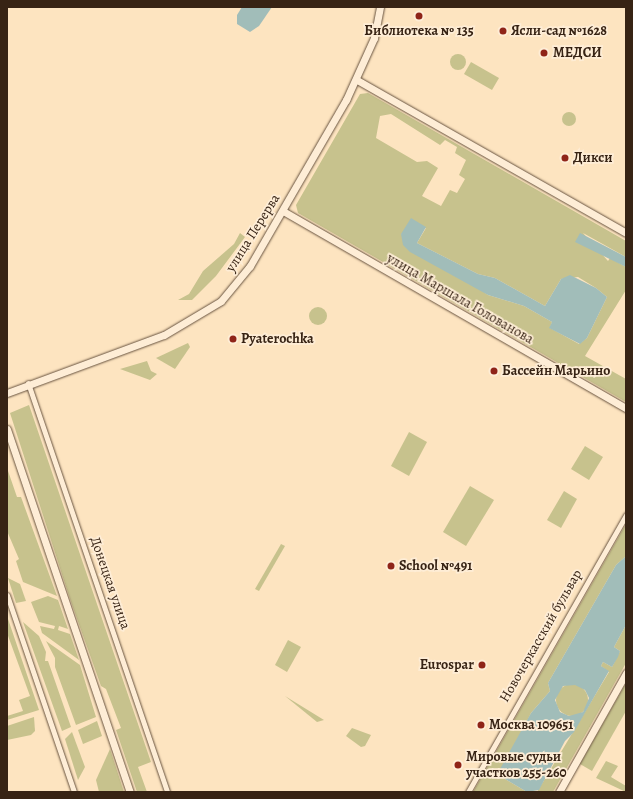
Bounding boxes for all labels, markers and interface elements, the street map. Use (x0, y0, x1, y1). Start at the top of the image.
marker: Библиотека № 135 (414, 11, 424, 21)
place label: Библиотека № 135 (364, 23, 474, 39)
place label: Ясли-сад №1628 (511, 23, 607, 39)
marker: Ясли-сад №1628 (498, 26, 508, 36)
place label: МЕДСИ (553, 45, 602, 61)
marker: МЕДСИ (538, 47, 550, 59)
place label: Дикси (573, 150, 613, 166)
marker: Дикси (560, 153, 570, 163)
street label: улица Перерва (222, 191, 284, 275)
street label: улица Маршала Голованова (384, 250, 536, 348)
place label: Pyaterochka (241, 331, 314, 347)
marker: Pyaterochka (228, 334, 238, 344)
place label: Бассейн Марьино (502, 363, 610, 379)
marker: Бассейн Марьино (489, 366, 499, 376)
street label: Донецкая улица (86, 534, 134, 632)
place label: School №491 (399, 558, 472, 574)
marker: School №491 (386, 561, 396, 571)
street label: Новочеркасский бульвар (496, 567, 586, 705)
place label: Eurospar (420, 657, 474, 673)
marker: Eurospar (477, 660, 487, 670)
place label: Москва 109651 (489, 717, 573, 733)
marker: Москва 109651 (476, 720, 486, 730)
place label: Мировые судьи участков 255-260 (466, 749, 567, 782)
marker: Мировые судьи участков 255-260 (453, 760, 463, 770)

